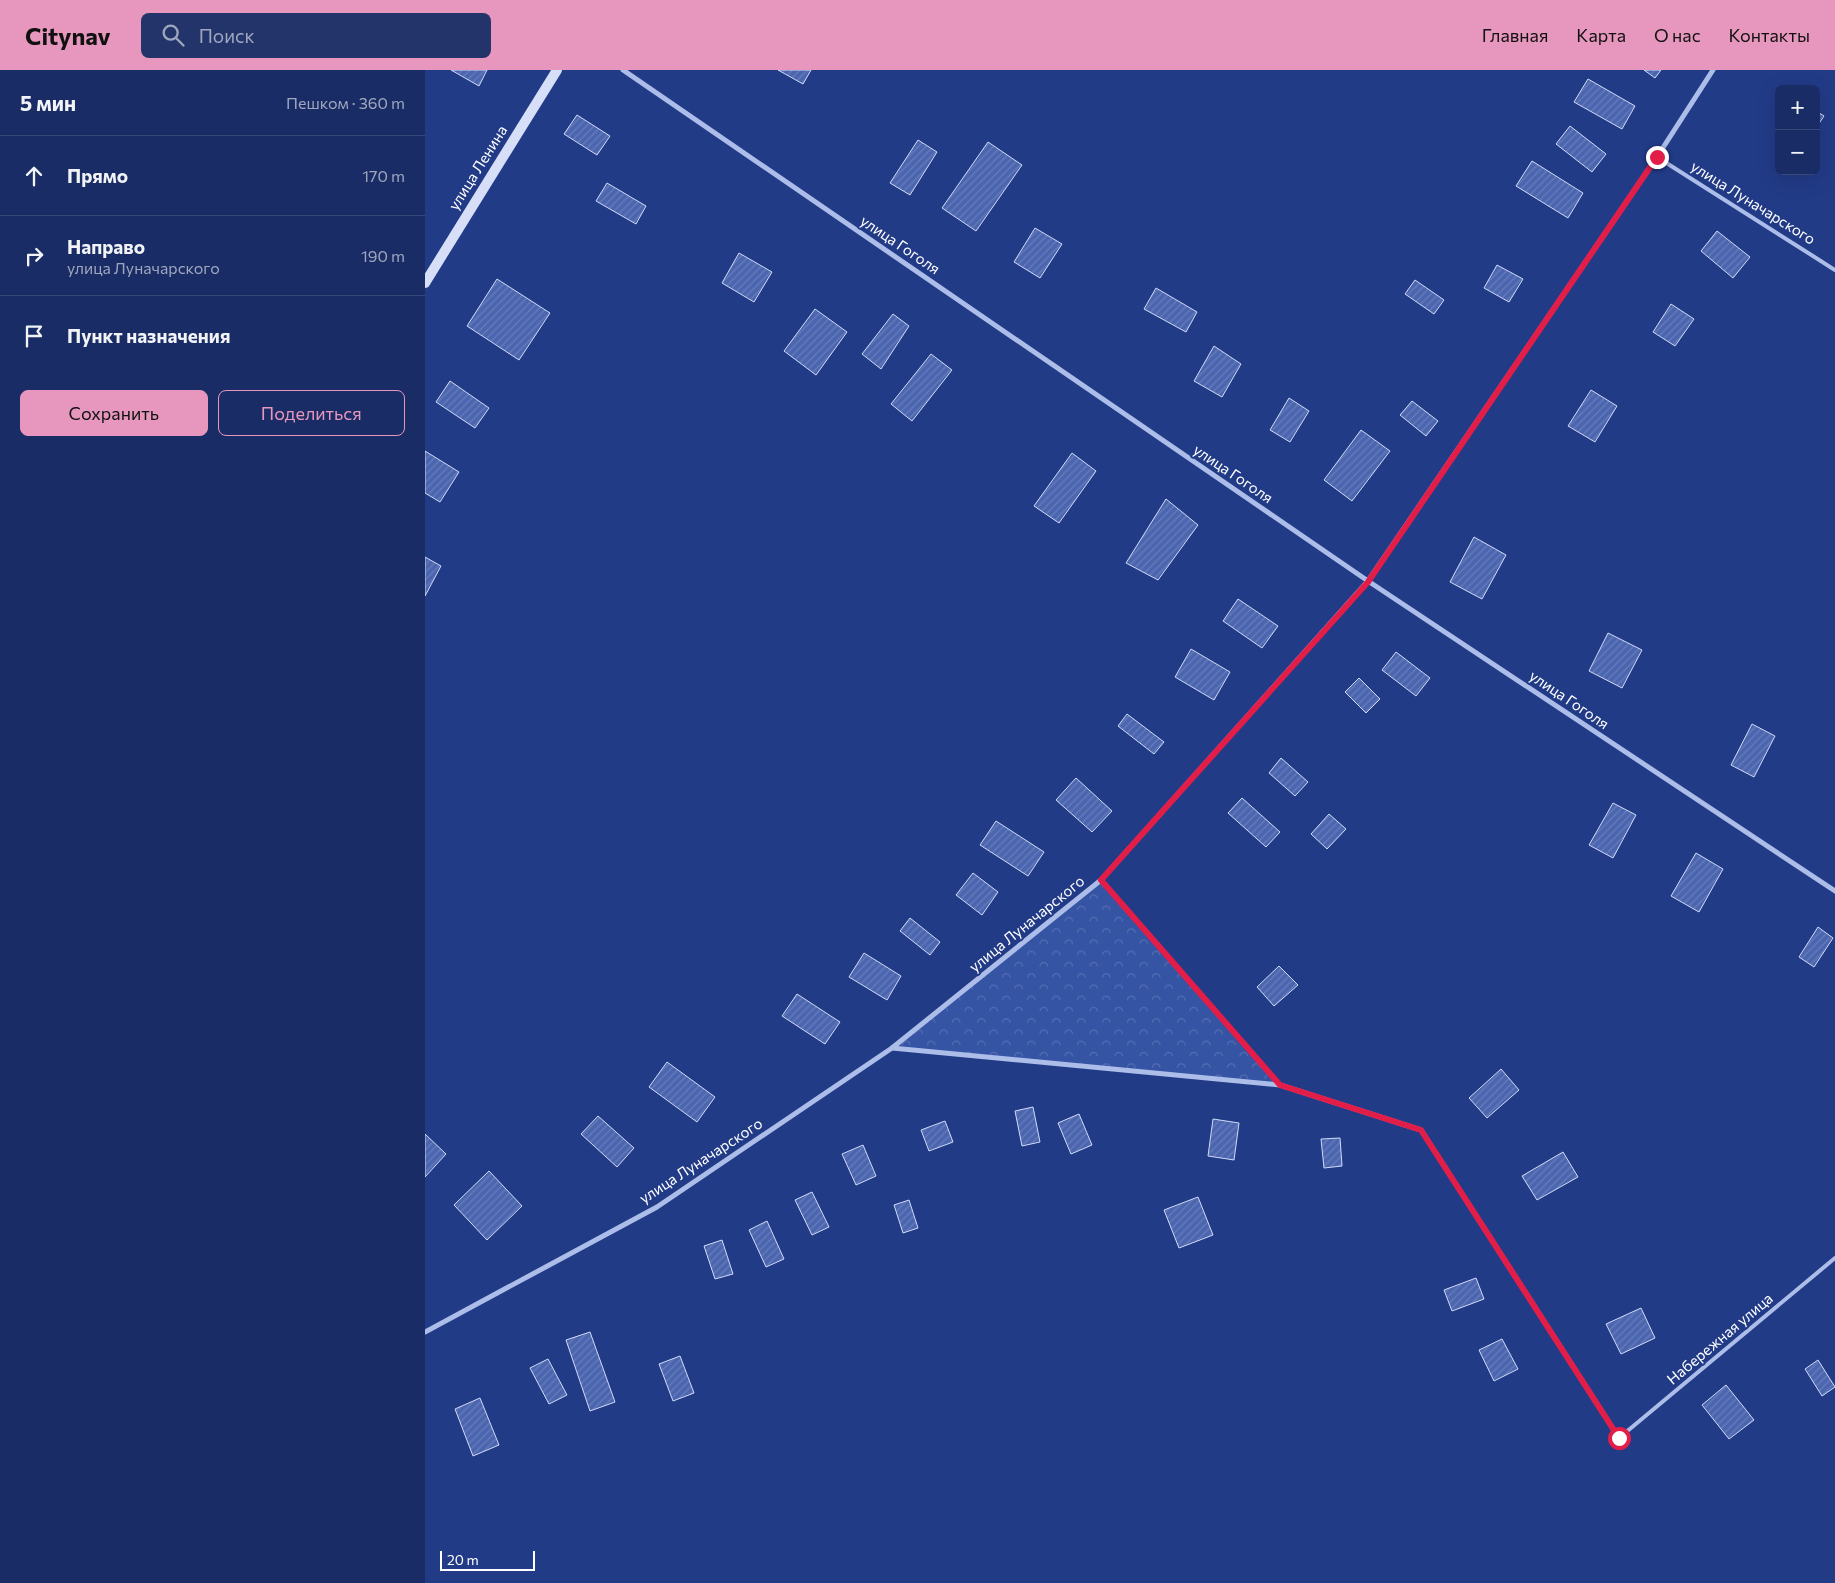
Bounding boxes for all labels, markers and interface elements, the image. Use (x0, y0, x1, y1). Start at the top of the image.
search box (141, 13, 491, 58)
text: Citynav (25, 21, 111, 50)
icon: search (159, 21, 187, 49)
text: Поиск (199, 24, 255, 47)
text: Главная (1482, 24, 1548, 46)
text: Карта (1576, 24, 1626, 46)
text: О нас (1654, 24, 1701, 46)
text: Контакты (1729, 24, 1810, 46)
map controls (1775, 85, 1820, 175)
button: + (1775, 85, 1820, 130)
text: 5 мин (20, 90, 76, 115)
text: Пешком · 360 m (286, 93, 405, 112)
street label: улица Ленина (444, 122, 510, 213)
button: − (1775, 130, 1820, 175)
route end (1646, 146, 1669, 169)
street label: улица Луначарского (1688, 157, 1819, 248)
icon: ahead (20, 162, 48, 190)
text: Прямо (67, 164, 128, 187)
text: 170 m (362, 166, 405, 185)
street label: улица Гоголя (857, 211, 944, 277)
text: Направо (67, 235, 145, 258)
icon: right (20, 242, 48, 270)
text: 190 m (361, 246, 405, 265)
text: улица Луначарского (67, 258, 220, 277)
icon: arrive (20, 322, 48, 350)
text: Пункт назначения (67, 324, 230, 347)
button: Сохранить (20, 390, 208, 436)
button: Поделиться (218, 390, 405, 436)
street label: улица Гоголя (1190, 440, 1277, 506)
street label: улица Гоголя (1526, 666, 1613, 732)
street label: улица Луначарского (965, 871, 1088, 975)
street label: улица Луначарского (635, 1114, 765, 1207)
street label: Набережная улица (1663, 1289, 1776, 1388)
route start (1608, 1427, 1631, 1450)
scale bar (440, 1548, 535, 1571)
text: 20 m (447, 1551, 479, 1568)

